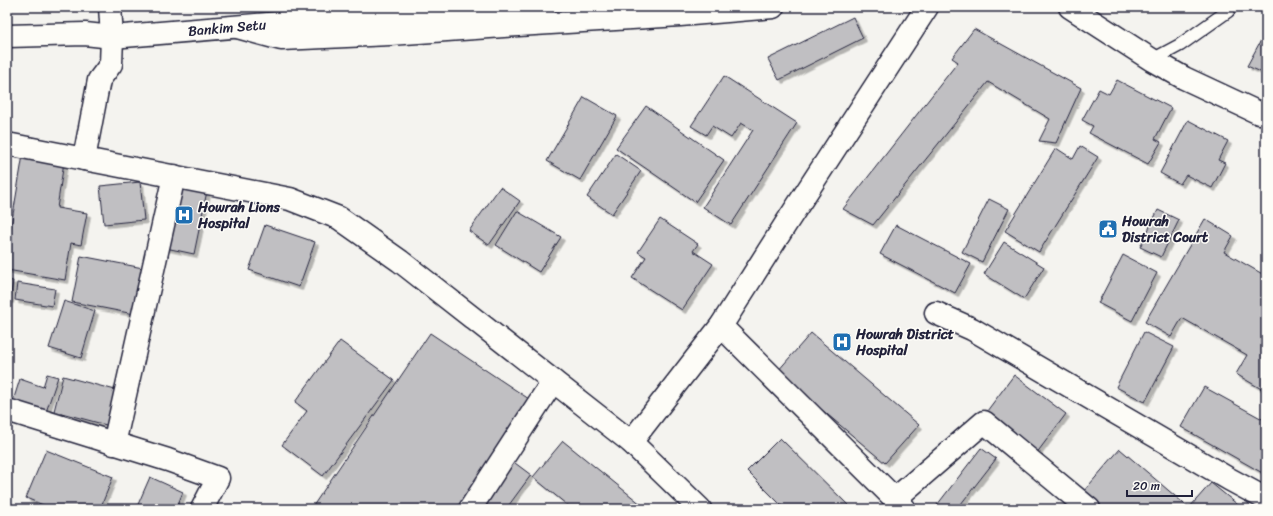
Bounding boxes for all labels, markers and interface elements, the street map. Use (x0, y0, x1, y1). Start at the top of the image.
street label: Bankim Setu (187, 12, 268, 44)
place label: Howrah Lions Hospital (197, 195, 280, 236)
hospital icon: Howrah Lions Hospital (173, 204, 195, 226)
place label: Howrah District Court (1121, 209, 1209, 250)
public building icon: Howrah District Court (1097, 218, 1119, 240)
place label: Howrah District Hospital (855, 322, 955, 363)
hospital icon: Howrah District Hospital (831, 331, 853, 353)
scale bar (1127, 472, 1192, 498)
text: 20 m (1133, 475, 1160, 497)

